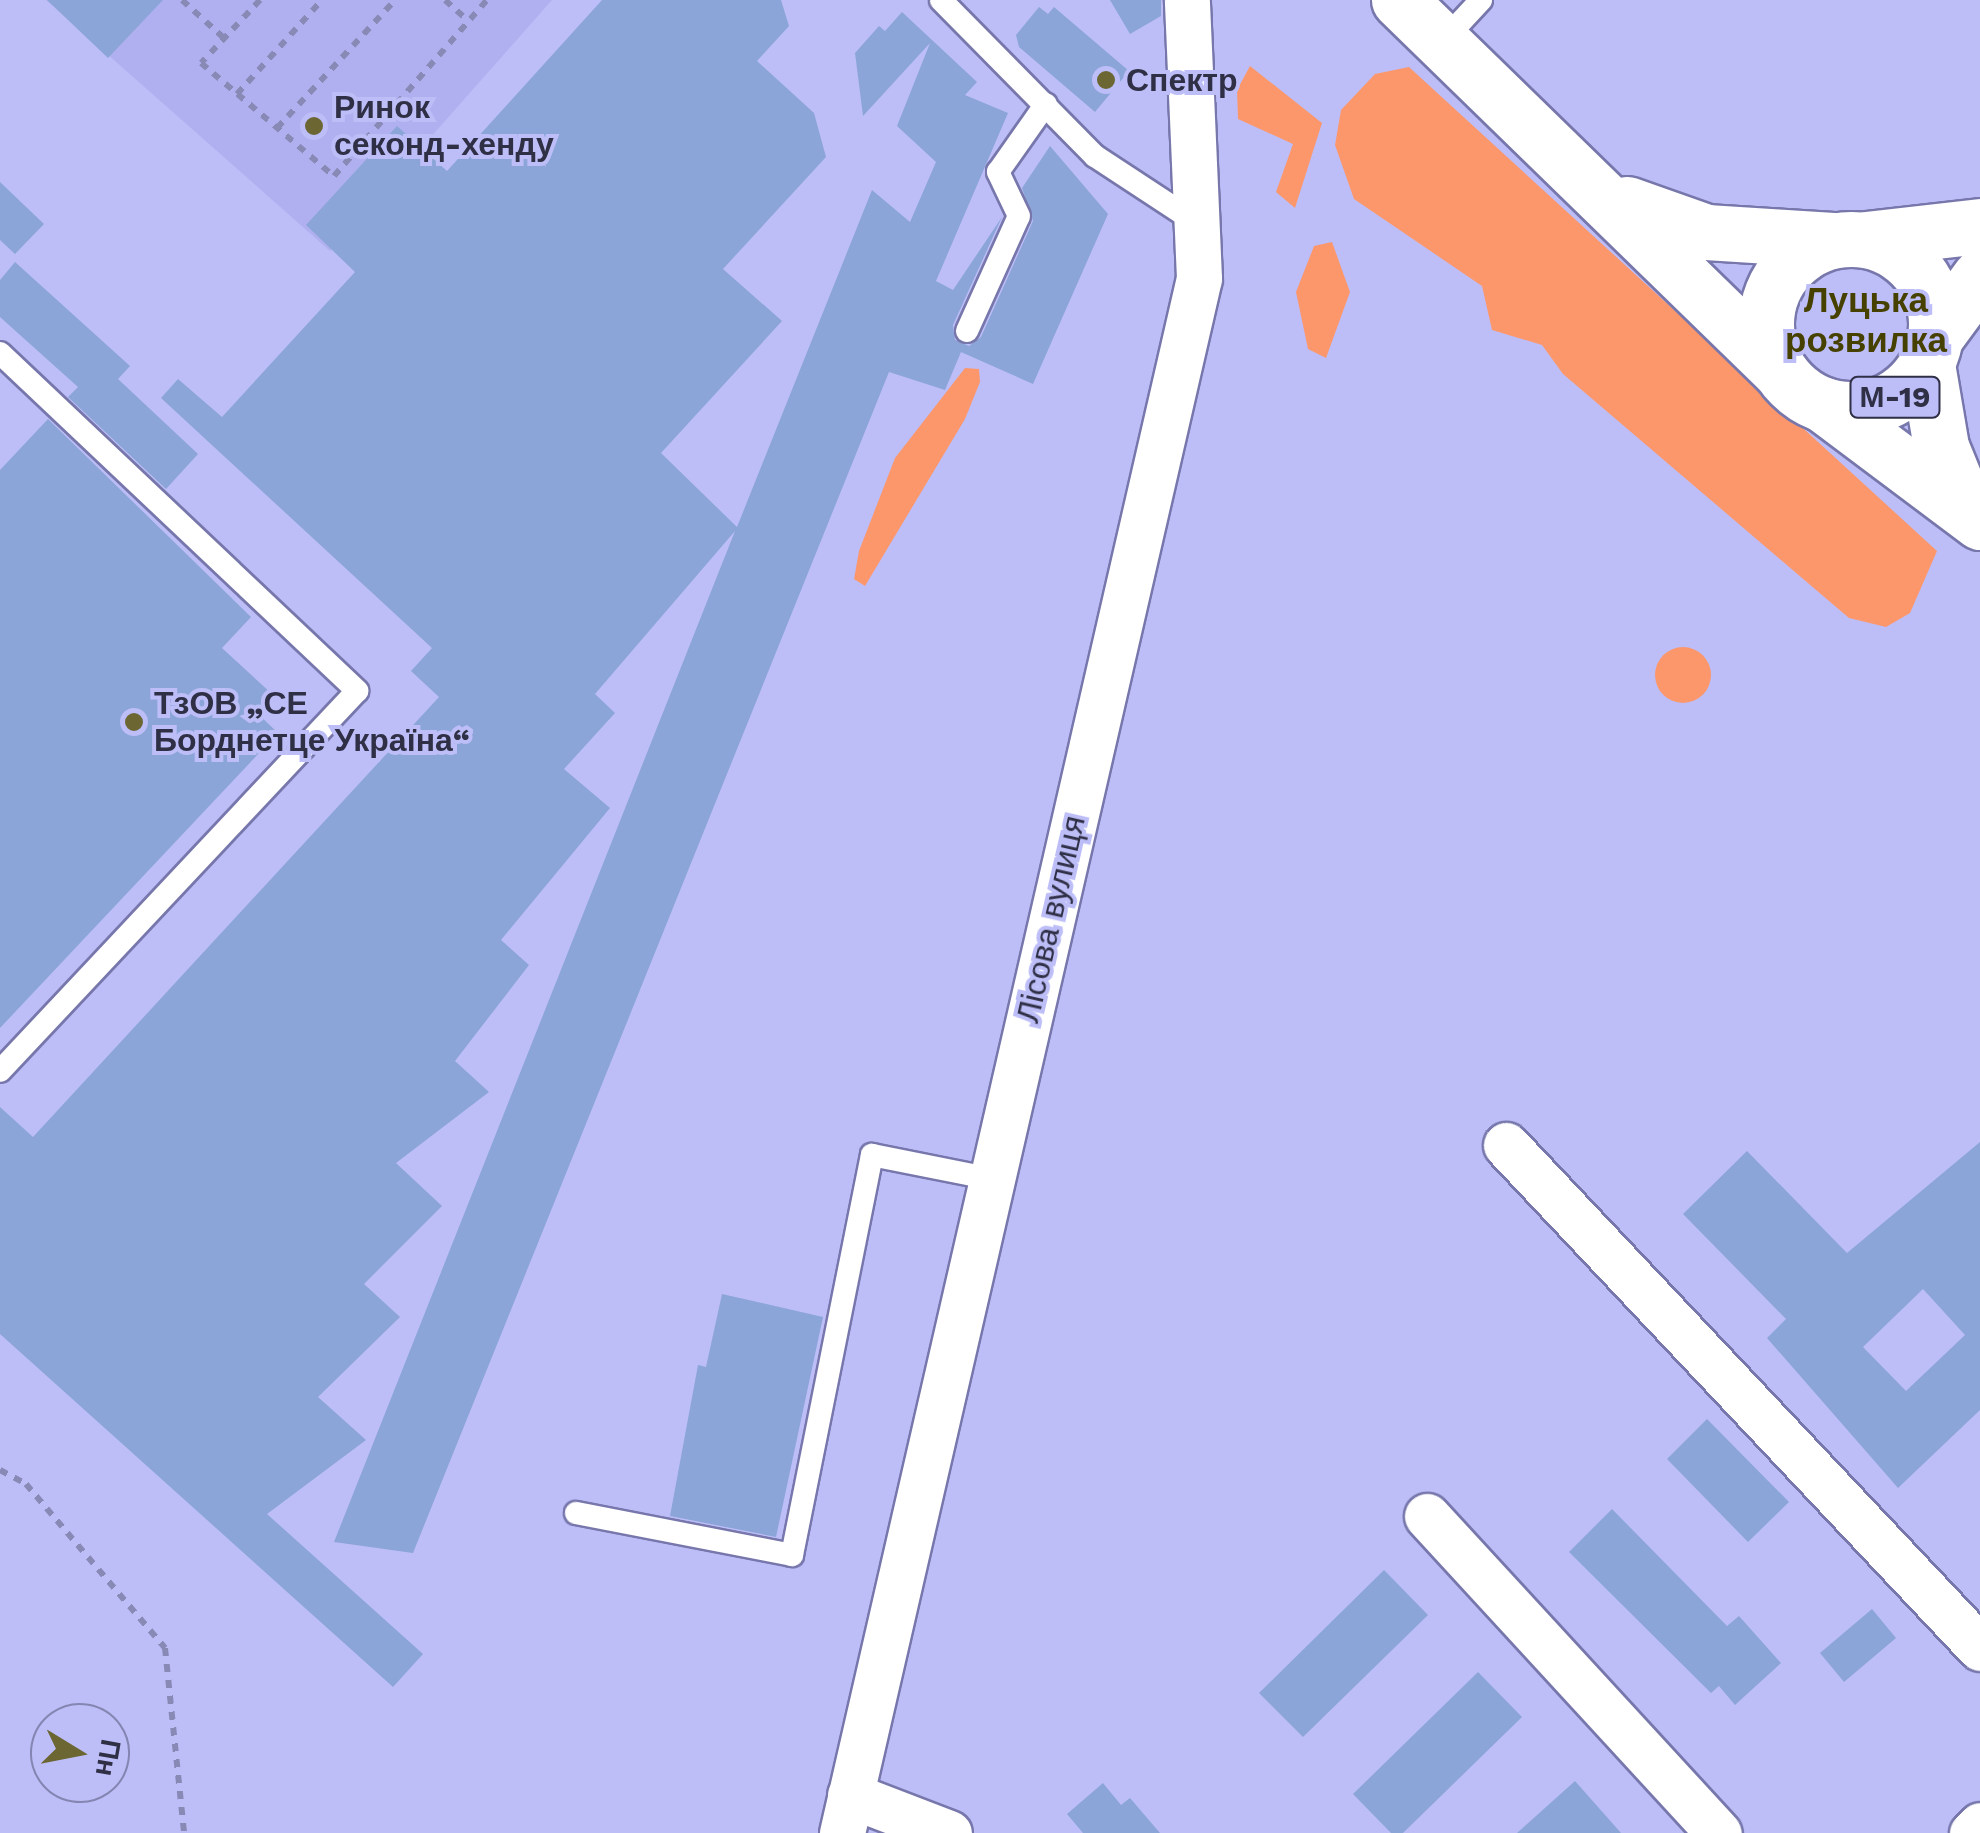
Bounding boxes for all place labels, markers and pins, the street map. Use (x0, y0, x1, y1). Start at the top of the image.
place label: Спектр (1126, 61, 1237, 99)
marker: Спектр (1095, 69, 1117, 91)
place label: Ринок секонд-хенду (334, 89, 554, 164)
marker: Ринок секонд-хенду (303, 115, 325, 137)
place label: ТзОВ „СЕ Борднетце Україна“ (154, 685, 470, 760)
marker: ТзОВ „СЕ Борднетце Україна“ (123, 711, 145, 733)

